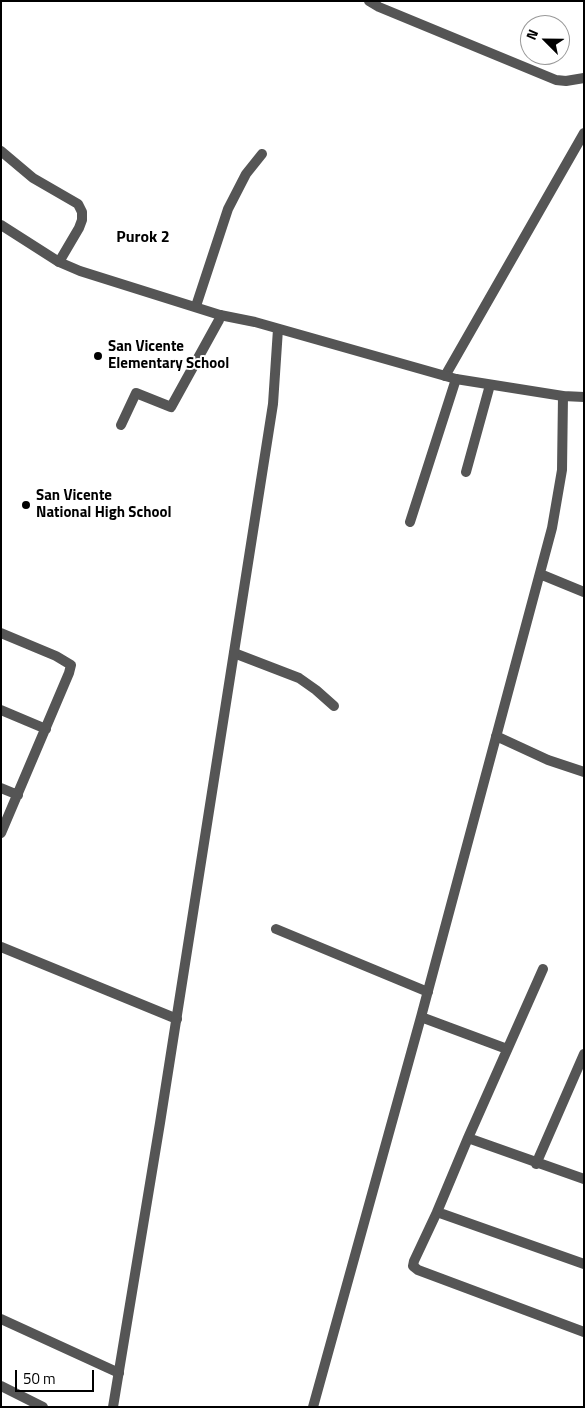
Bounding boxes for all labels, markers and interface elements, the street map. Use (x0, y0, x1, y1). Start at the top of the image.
north arrow (520, 15, 570, 65)
text: N (520, 26, 543, 43)
district label: Purok 2 (116, 228, 170, 248)
place label: San Vicente Elementary School (108, 338, 229, 373)
marker: San Vicente Elementary School (92, 350, 104, 362)
place label: San Vicente National High School (36, 487, 171, 522)
marker: San Vicente National High School (20, 499, 32, 511)
scale bar (18, 1360, 96, 1392)
text: 50 m (23, 1367, 56, 1390)

